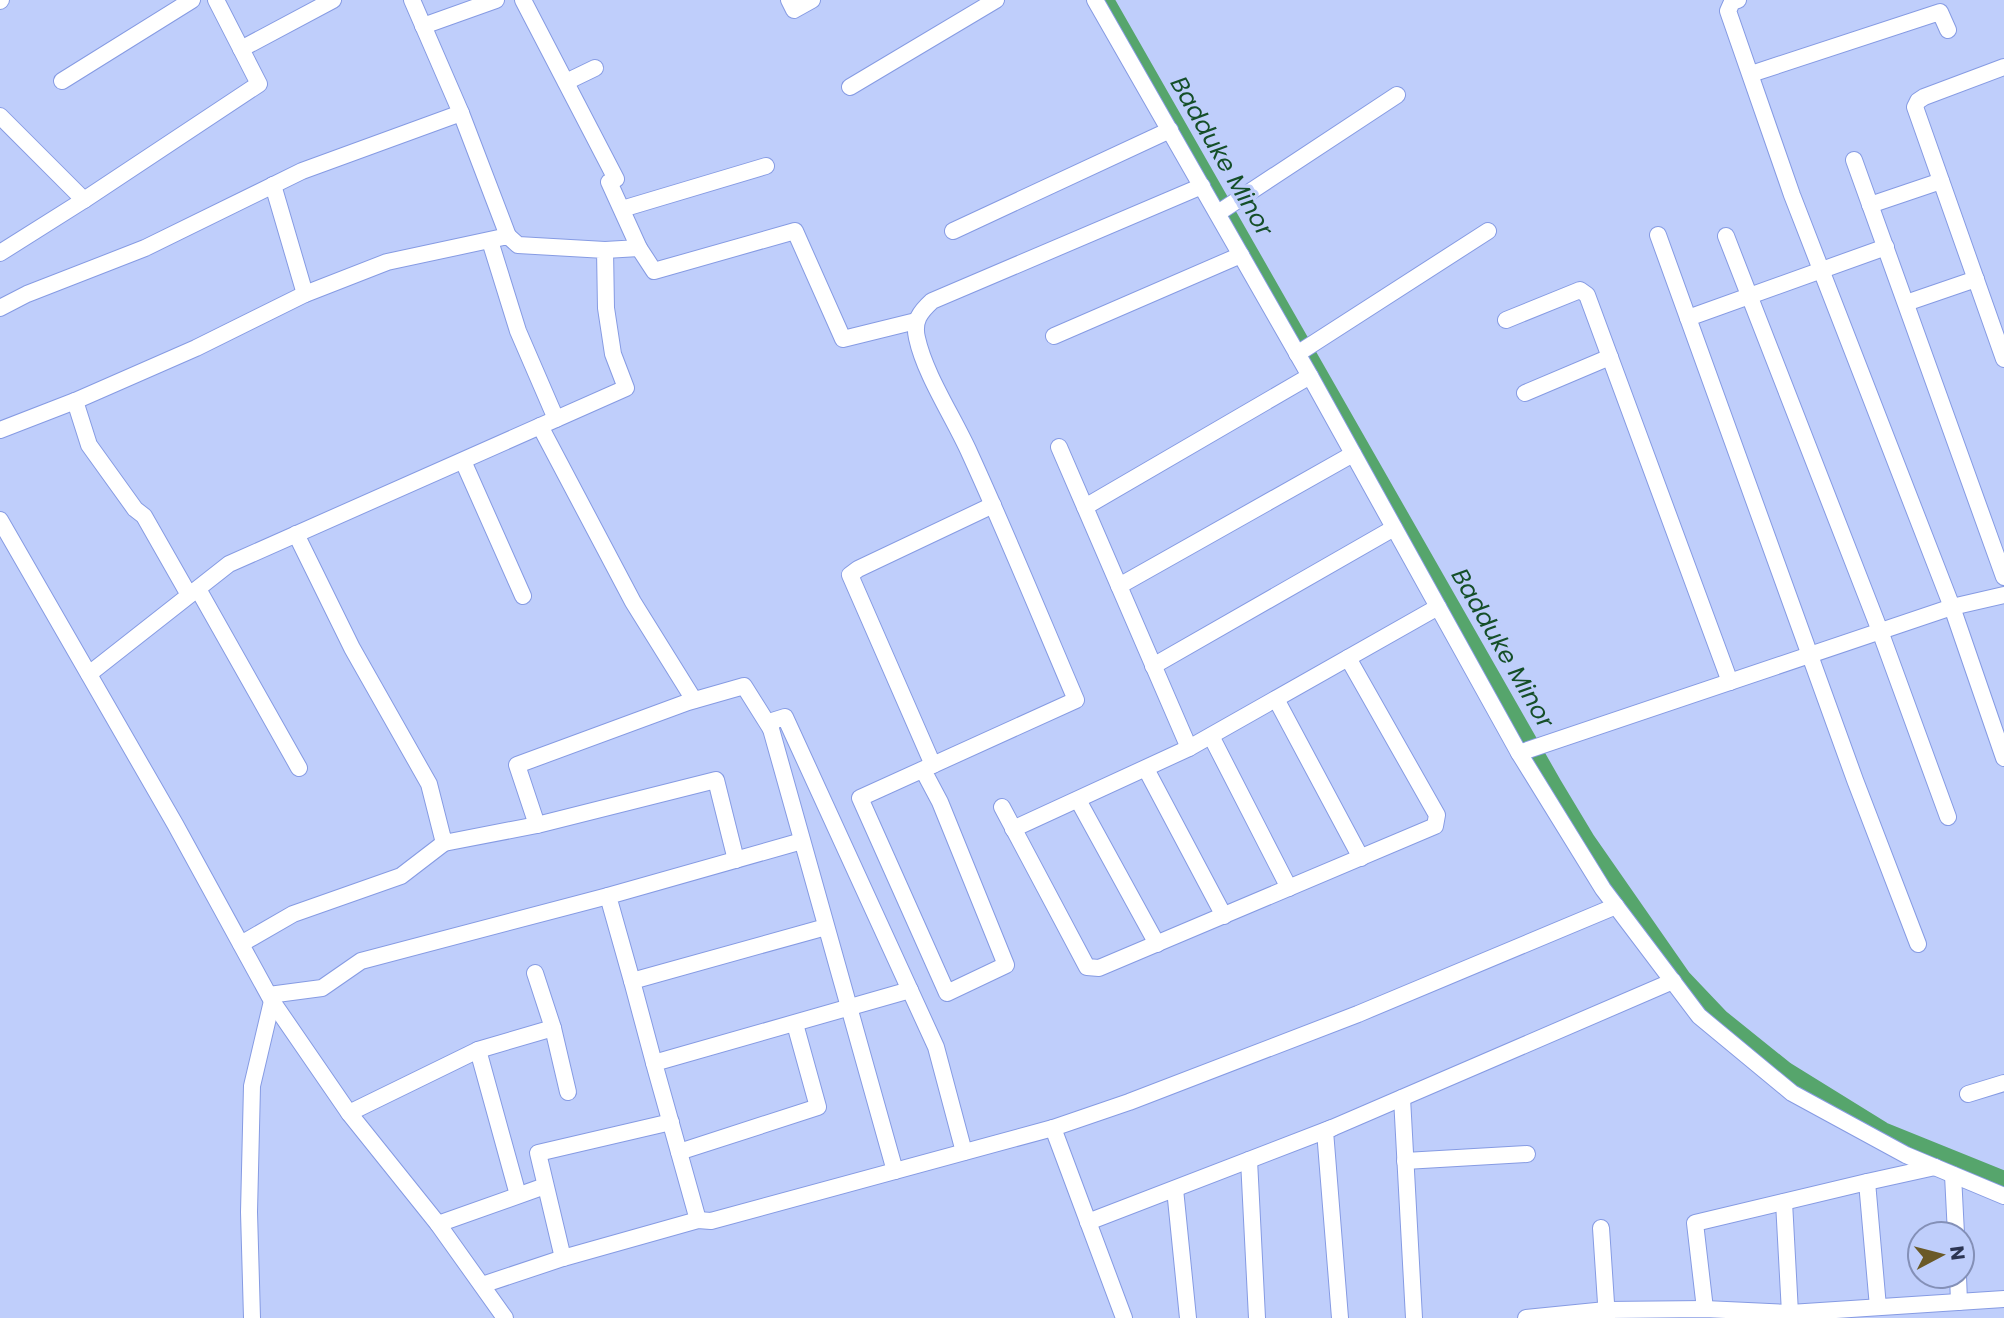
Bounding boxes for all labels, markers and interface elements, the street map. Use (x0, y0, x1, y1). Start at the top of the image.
water label: Badduke Minor (1163, 70, 1282, 243)
water label: Badduke Minor (1444, 562, 1563, 735)
north arrow (1906, 1220, 1976, 1290)
text: N (1943, 1244, 1972, 1262)

